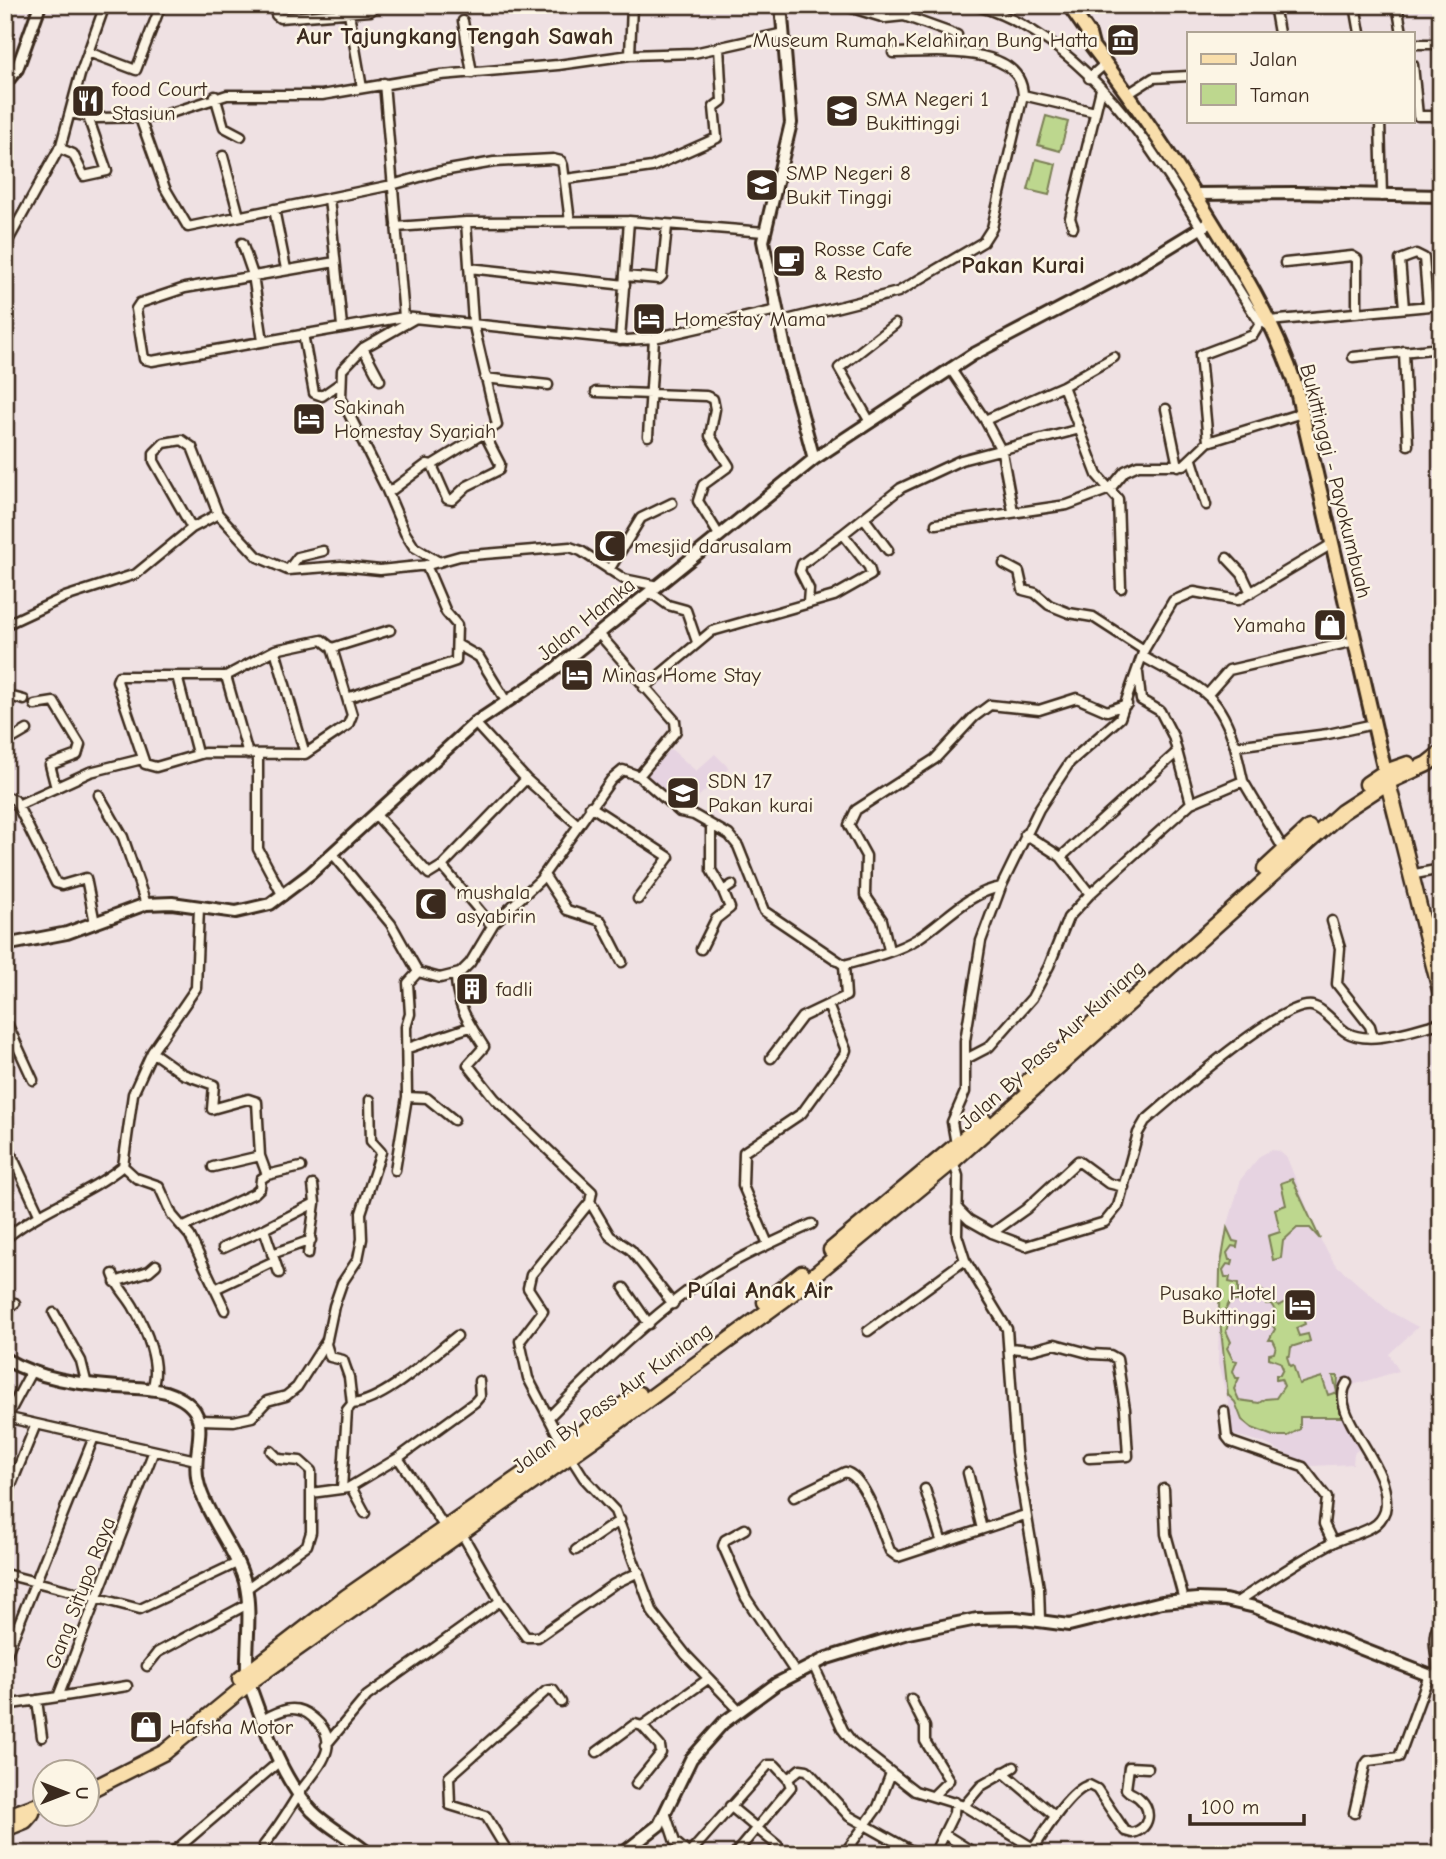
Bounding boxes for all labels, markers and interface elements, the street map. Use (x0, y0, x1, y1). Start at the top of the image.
museum icon: Museum Rumah Kelahiran Bung Hatta (1104, 21, 1142, 59)
district label: Aur Tajungkang Tengah Sawah (297, 22, 613, 50)
place label: Museum Rumah Kelahiran Bung Hatta (753, 28, 1098, 52)
legend (1187, 32, 1414, 122)
text: Jalan (1250, 47, 1297, 71)
place label: food Court Stasiun (111, 77, 208, 125)
restaurant icon: food Court Stasiun (69, 82, 107, 120)
text: Taman (1250, 83, 1310, 107)
place label: SMA Negeri 1 Bukittinggi (866, 87, 989, 135)
school or university icon: SMA Negeri 1 Bukittinggi (823, 92, 861, 130)
place label: SMP Negeri 8 Bukit Tinggi (786, 161, 911, 209)
school or university icon: SMP Negeri 8 Bukit Tinggi (743, 166, 781, 204)
place label: Rosse Cafe & Resto (814, 237, 912, 285)
cafe icon: Rosse Cafe & Resto (770, 242, 808, 280)
district label: Pakan Kurai (961, 251, 1085, 279)
hotel icon: Homestay Mama (630, 300, 668, 338)
place label: Homestay Mama (674, 307, 826, 331)
street label: Bukittinggi - Payokumbuah (1295, 361, 1377, 601)
place label: Sakinah Homestay Syariah (334, 395, 496, 443)
hotel icon: Sakinah Homestay Syariah (290, 400, 328, 438)
mosque icon: mesjid darusalam (591, 527, 629, 565)
place label: mesjid darusalam (634, 534, 792, 558)
street label: Jalan Hamka (532, 572, 640, 666)
shop icon: Yamaha (1311, 606, 1349, 644)
place label: Yamaha (1234, 613, 1306, 637)
hotel icon: Minas Home Stay (558, 656, 596, 694)
place label: Minas Home Stay (602, 663, 762, 687)
place label: SDN 17 Pakan kurai (708, 769, 813, 817)
school or university icon: SDN 17 Pakan kurai (664, 774, 702, 812)
place label: mushala asyabirin (456, 880, 536, 928)
mosque icon: mushala asyabirin (412, 885, 450, 923)
street label: Jalan By Pass Aur Kuniang (954, 955, 1150, 1135)
building icon: fadli (453, 970, 491, 1008)
place label: fadli (495, 977, 533, 1001)
district label: Pulai Anak Air (687, 1276, 833, 1304)
place label: Pusako Hotel Bukittinggi (1160, 1281, 1276, 1329)
hotel icon: Pusako Hotel Bukittinggi (1281, 1286, 1319, 1324)
street label: Jalan By Pass Aur Kuniang (508, 1318, 716, 1478)
street label: Gang Situpo Raya (40, 1514, 120, 1672)
shop icon: Hafsha Motor (127, 1708, 165, 1746)
place label: Hafsha Motor (170, 1715, 294, 1739)
north arrow (32, 1758, 102, 1828)
scale bar (1190, 1782, 1304, 1826)
text: U (71, 1787, 93, 1799)
text: 100 m (1201, 1795, 1259, 1819)

